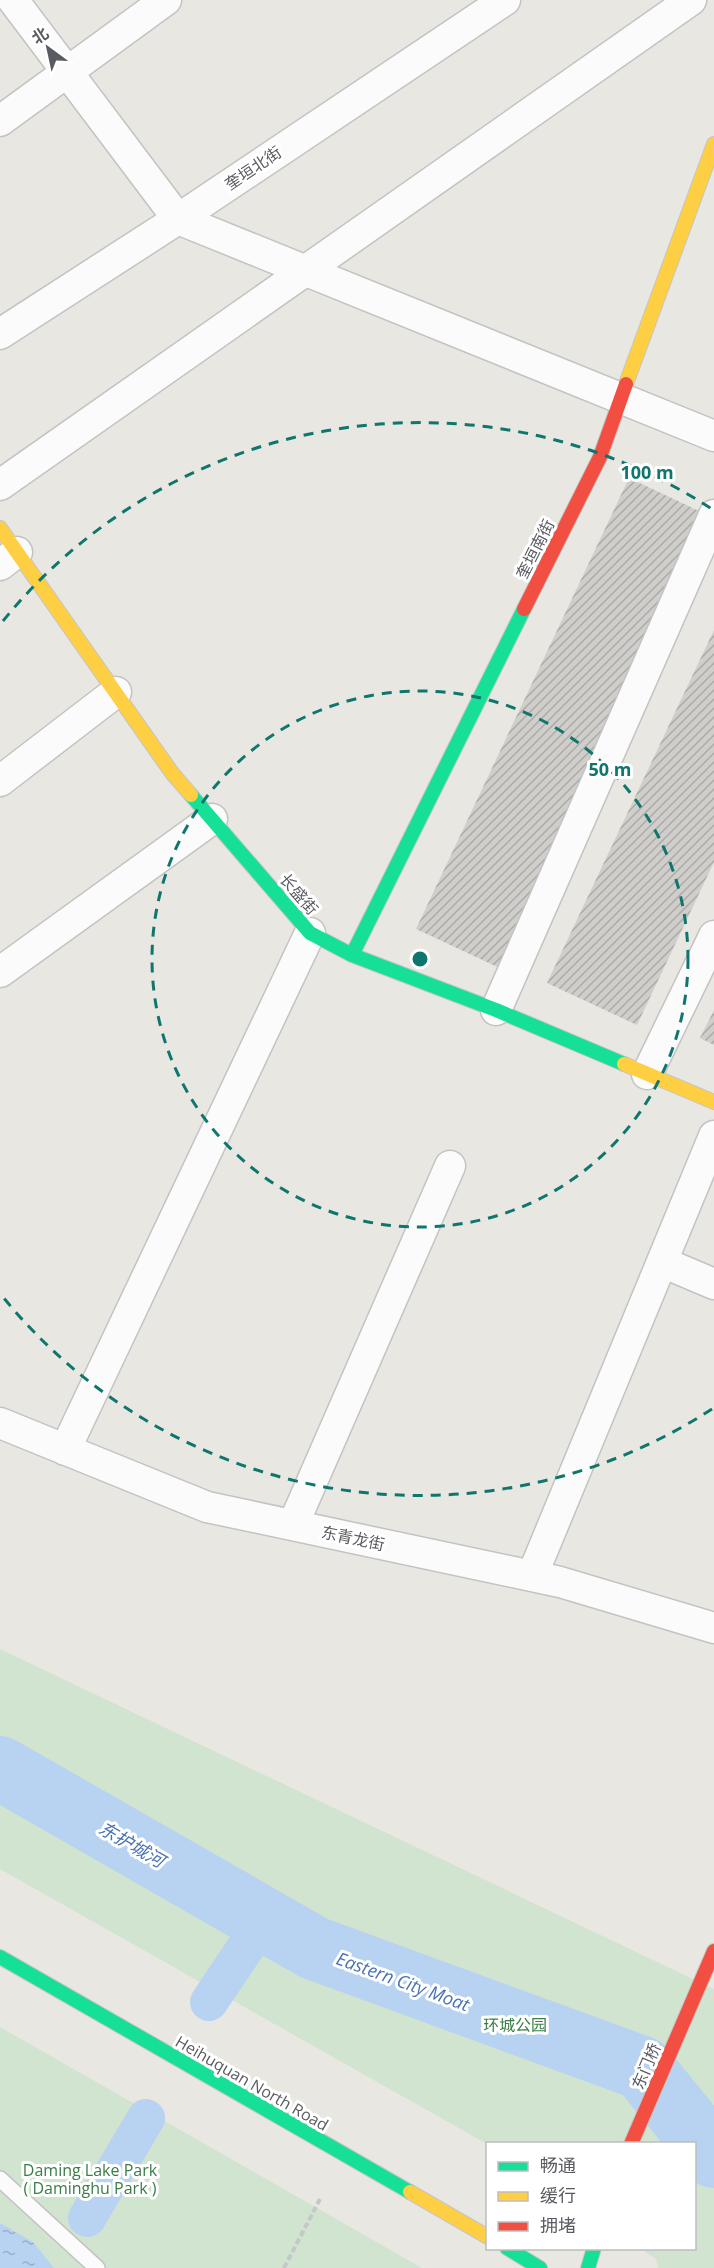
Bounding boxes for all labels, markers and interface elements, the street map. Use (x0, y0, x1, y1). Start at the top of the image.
north arrow (18, 18, 78, 78)
text: 北 (27, 22, 53, 49)
street label: 奎垣北街 (220, 141, 286, 195)
text: 100 m (620, 460, 674, 484)
street label: 奎垣南街 (511, 515, 559, 583)
text: 50 m (589, 757, 631, 781)
street label: 长盛街 (275, 869, 323, 919)
centre of rings (410, 949, 430, 969)
street label: 东青龙街 (319, 1521, 387, 1555)
water label: 东护城河 (95, 1816, 172, 1874)
water label: Eastern City Moat (333, 1946, 474, 2017)
park label: 环城公园 (483, 2014, 547, 2036)
street label: Heihuquan North Road (172, 2030, 332, 2136)
street label: 东门桥 (626, 2040, 666, 2092)
legend (486, 2142, 696, 2250)
text: 畅通 (540, 2153, 576, 2177)
park label: Daming Lake Park ( Daminghu Park ) (23, 2159, 158, 2199)
text: 缓行 (540, 2183, 576, 2207)
text: 拥堵 (540, 2213, 576, 2237)

